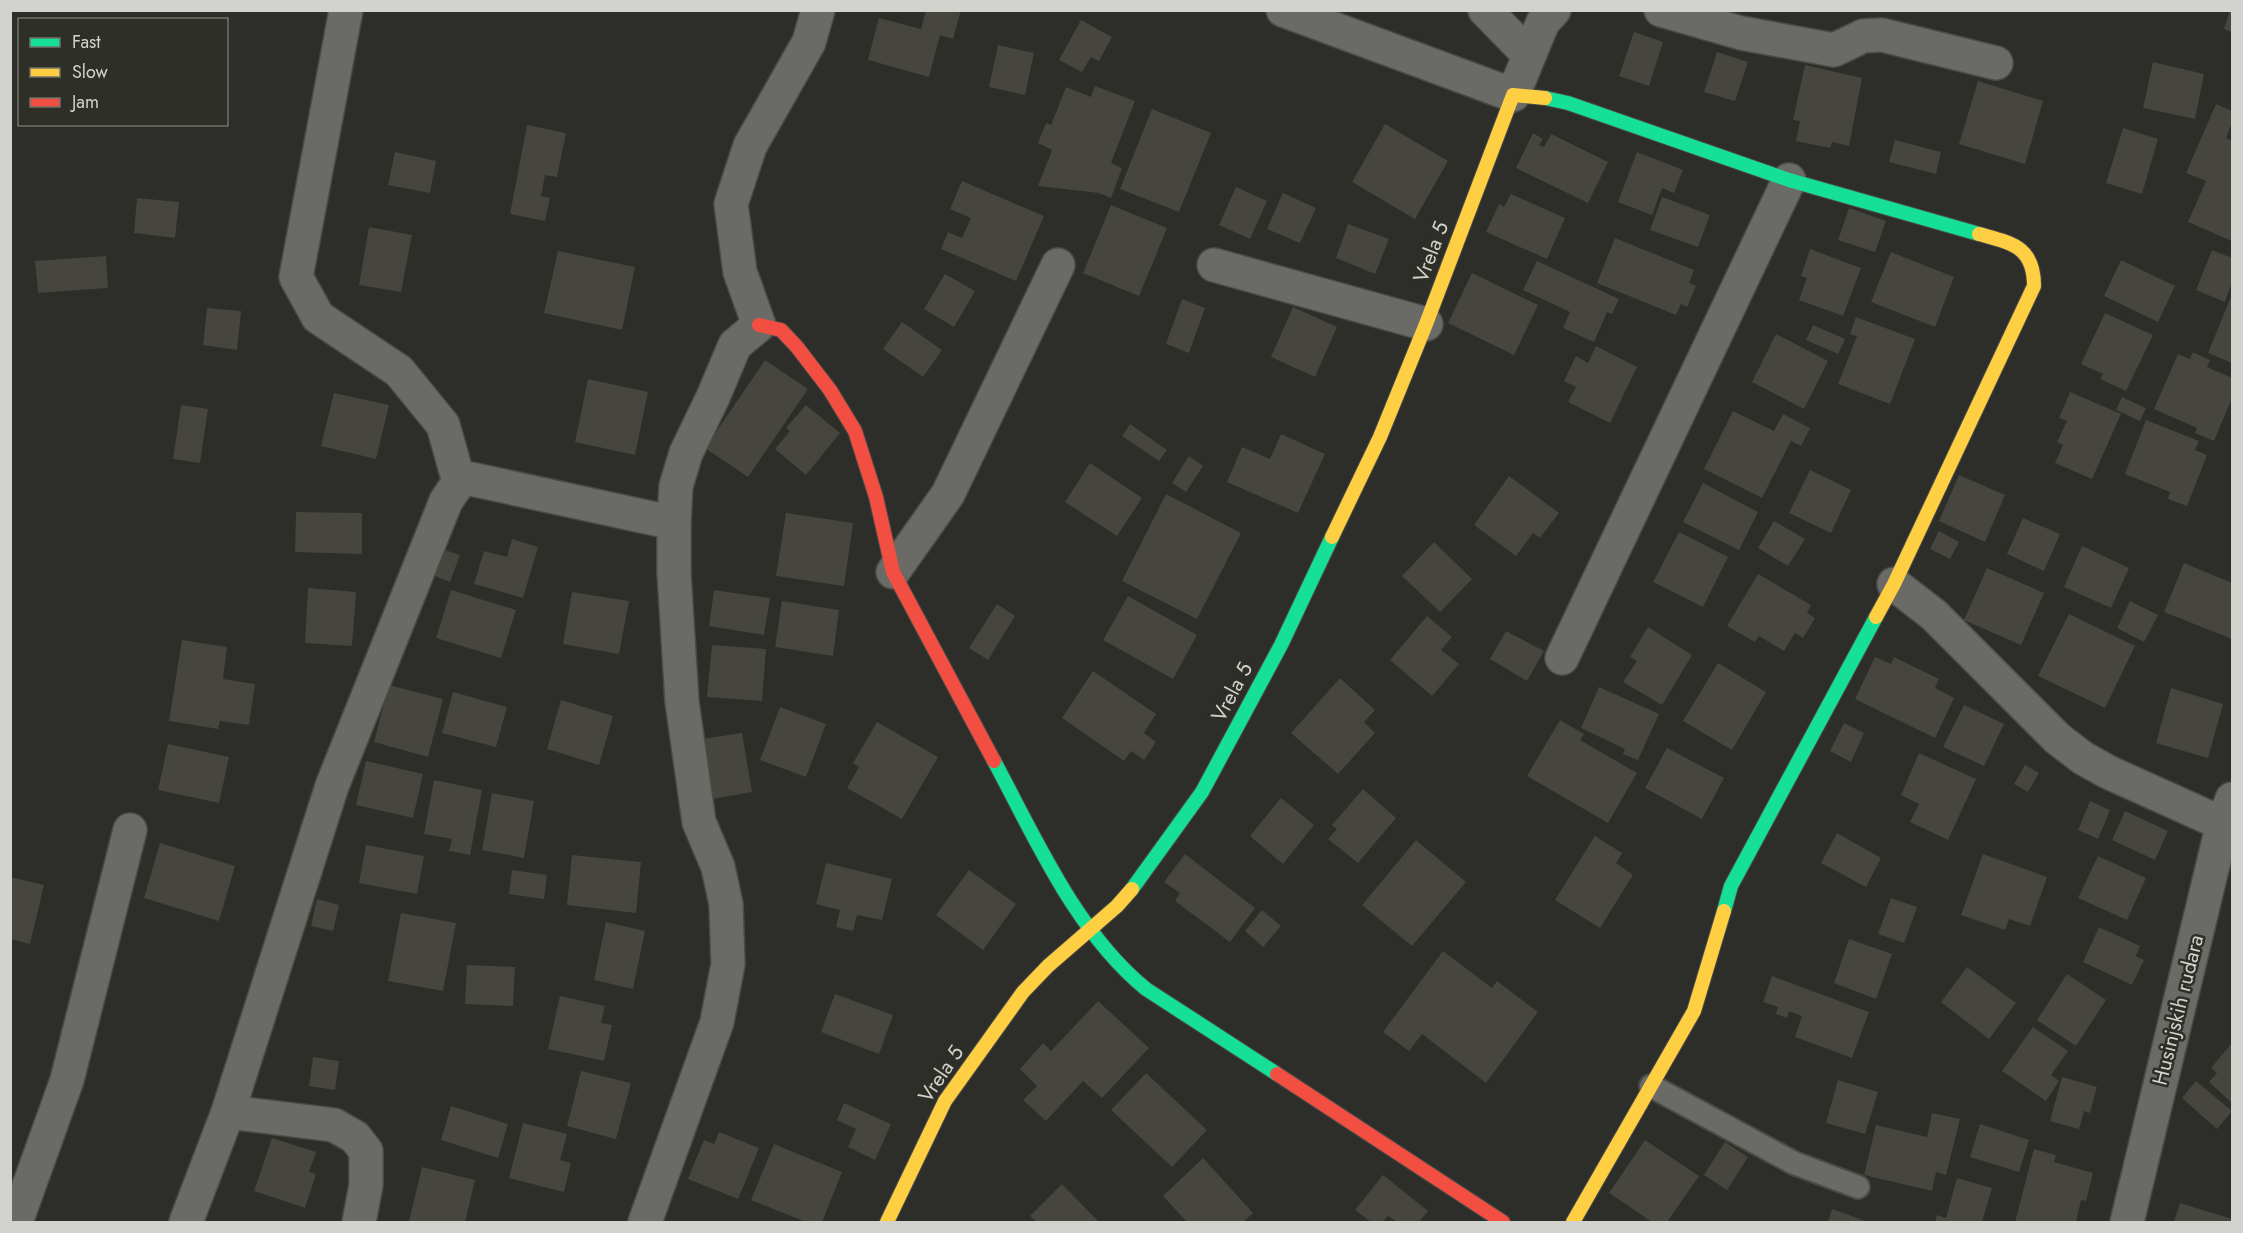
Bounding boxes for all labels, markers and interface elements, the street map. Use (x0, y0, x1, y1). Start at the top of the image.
legend (18, 18, 228, 126)
text: Fast (72, 29, 101, 55)
text: Slow (72, 59, 109, 85)
text: Jam (70, 89, 99, 115)
street label: Vrela 5 (1406, 217, 1456, 287)
street label: Vrela 5 (1204, 657, 1260, 727)
street label: Husinjskih rudara (2145, 931, 2211, 1089)
street label: Vrela 5 (911, 1039, 971, 1109)

